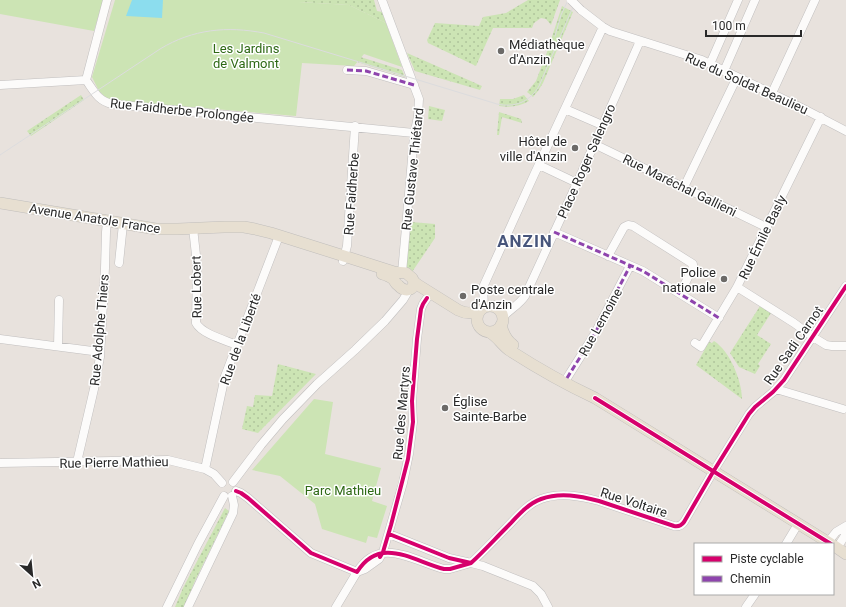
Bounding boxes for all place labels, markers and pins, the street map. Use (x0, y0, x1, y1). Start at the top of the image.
place label: Médiathèque d'Anzin (509, 37, 585, 67)
marker: Médiathèque d'Anzin (496, 46, 506, 56)
place label: Hôtel de ville d'Anzin (500, 134, 567, 164)
marker: Hôtel de ville d'Anzin (570, 143, 580, 153)
place label: Police nationale (663, 265, 716, 295)
marker: Police nationale (719, 274, 729, 284)
place label: Poste centrale d'Anzin (471, 282, 554, 312)
marker: Poste centrale d'Anzin (458, 291, 468, 301)
place label: Église Sainte-Barbe (453, 394, 527, 424)
marker: Église Sainte-Barbe (440, 403, 450, 413)

